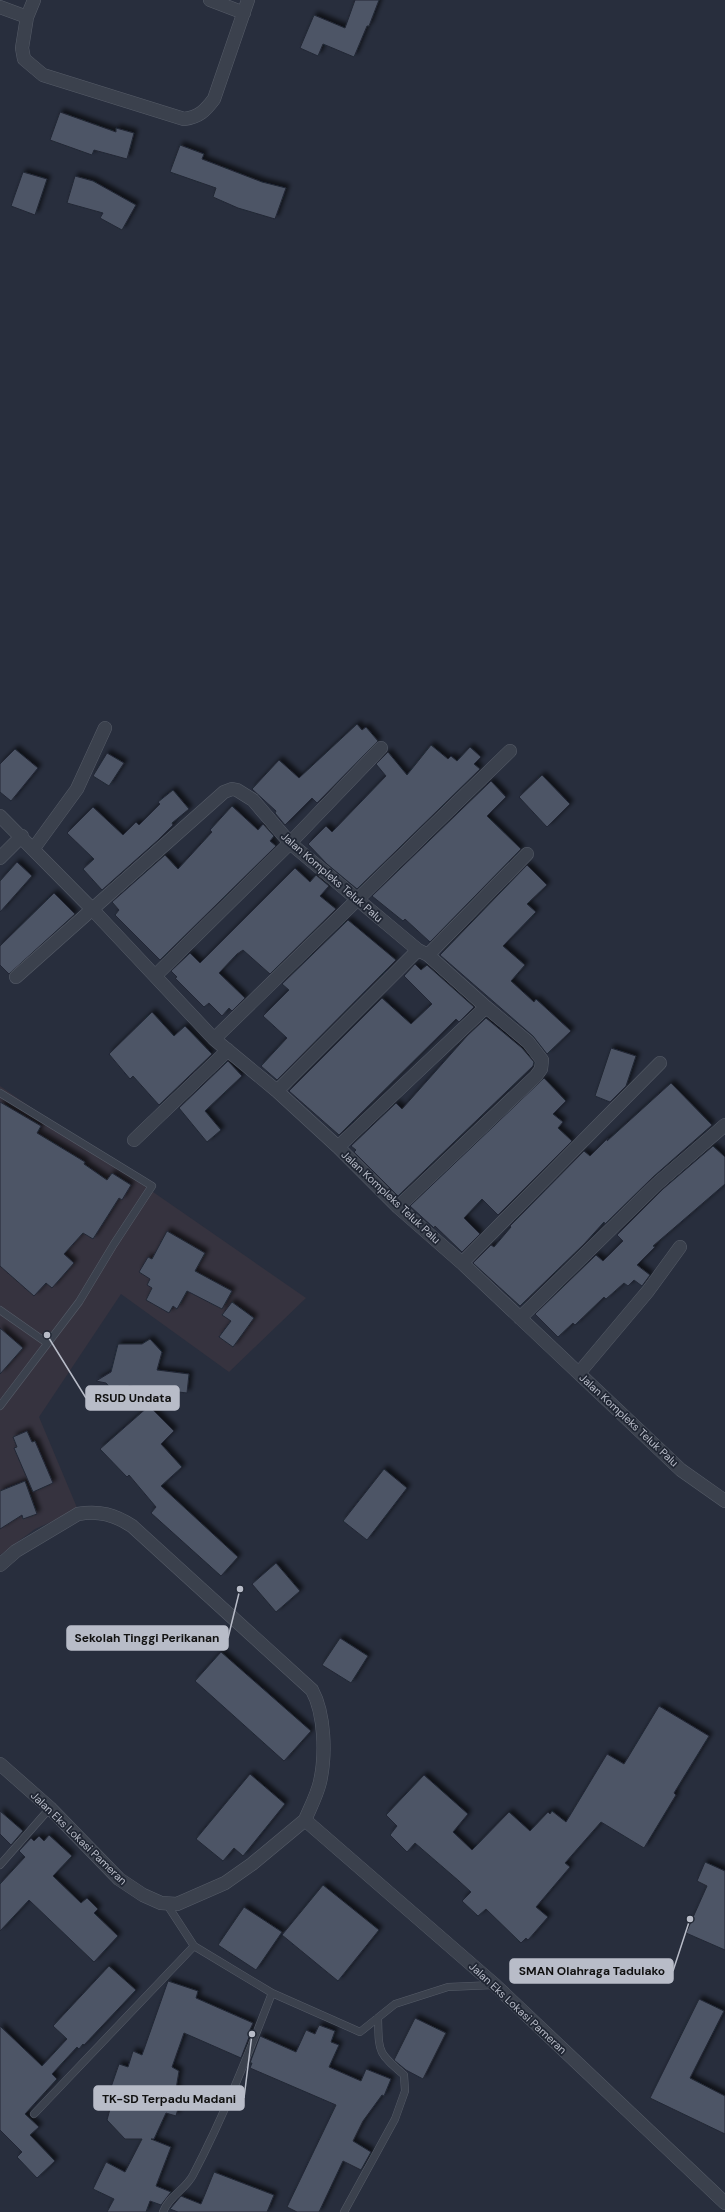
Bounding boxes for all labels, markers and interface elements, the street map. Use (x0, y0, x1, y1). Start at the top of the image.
street label: Jalan Kompleks Teluk Palu (278, 829, 386, 925)
street label: Jalan Kompleks Teluk Palu (339, 1147, 443, 1247)
street label: Jalan Kompleks Teluk Palu (577, 1370, 681, 1470)
callout: RSUD Undata (86, 1386, 179, 1410)
text: RSUD Undata (94, 1390, 172, 1406)
callout: Sekolah Tinggi Perikanan (67, 1626, 228, 1650)
text: Sekolah Tinggi Perikanan (74, 1630, 220, 1646)
street label: Jalan Eks Lokasi Pameran (28, 1788, 130, 1888)
street label: Jalan Eks Lokasi Pameran (466, 1959, 570, 2057)
callout: SMAN Olahraga Tadulako (510, 1959, 673, 1983)
text: SMAN Olahraga Tadulako (519, 1963, 665, 1979)
callout: TK-SD Terpadu Madani (94, 2086, 244, 2110)
text: TK-SD Terpadu Madani (102, 2091, 236, 2107)

